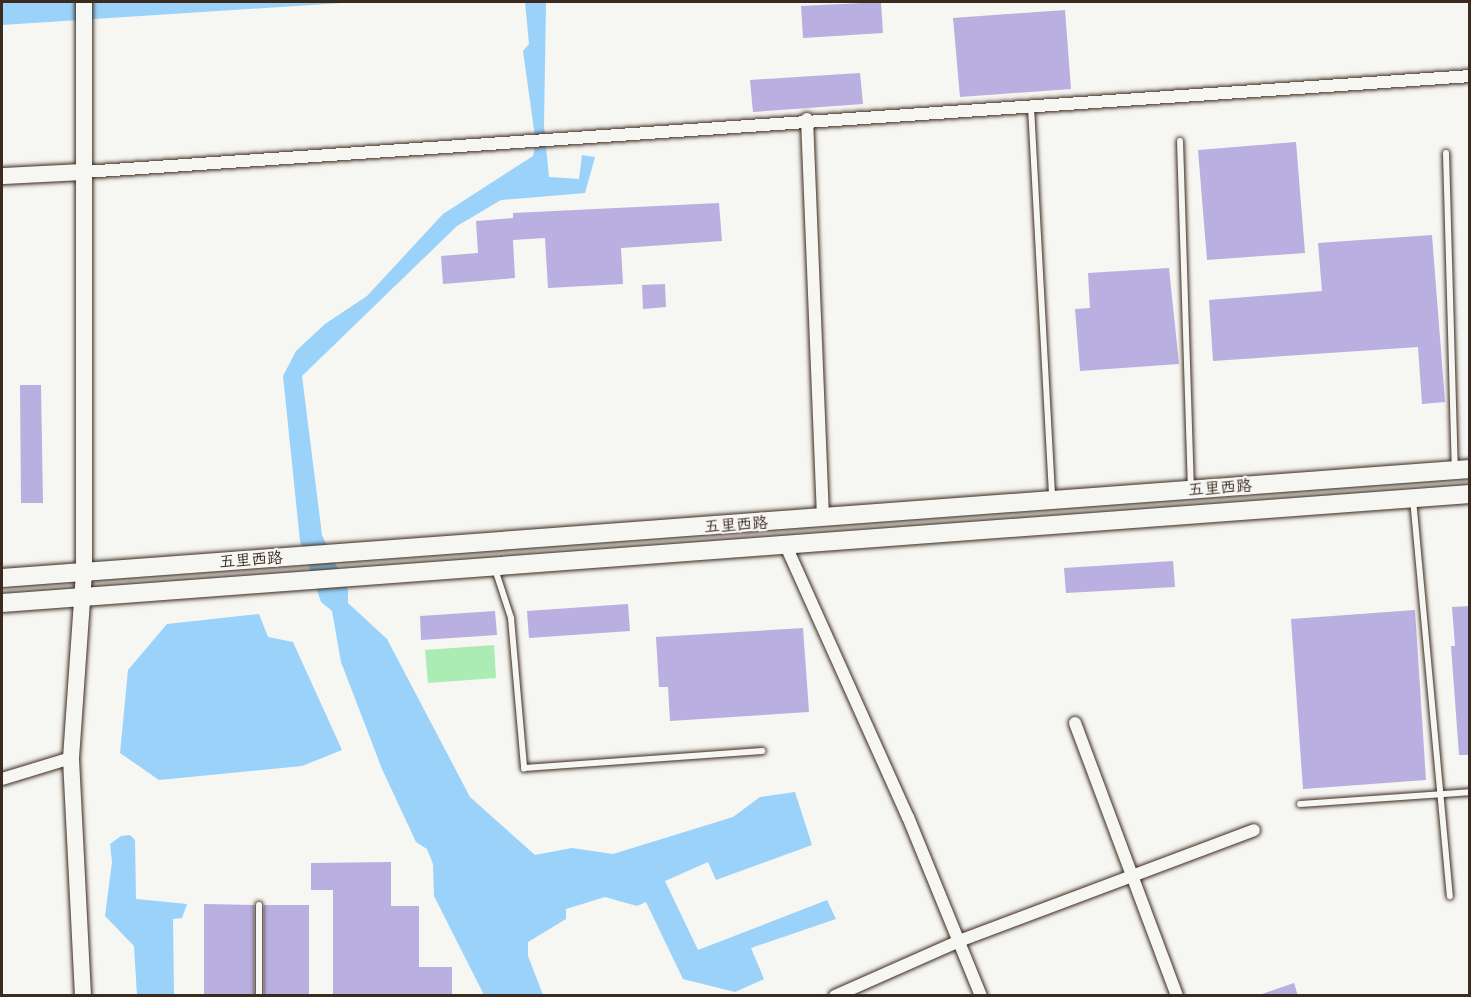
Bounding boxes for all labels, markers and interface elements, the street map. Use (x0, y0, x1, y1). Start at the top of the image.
street label: 五里西路 (1187, 475, 1253, 499)
street label: 五里西路 (703, 512, 769, 536)
street label: 五里西路 (218, 547, 284, 571)

